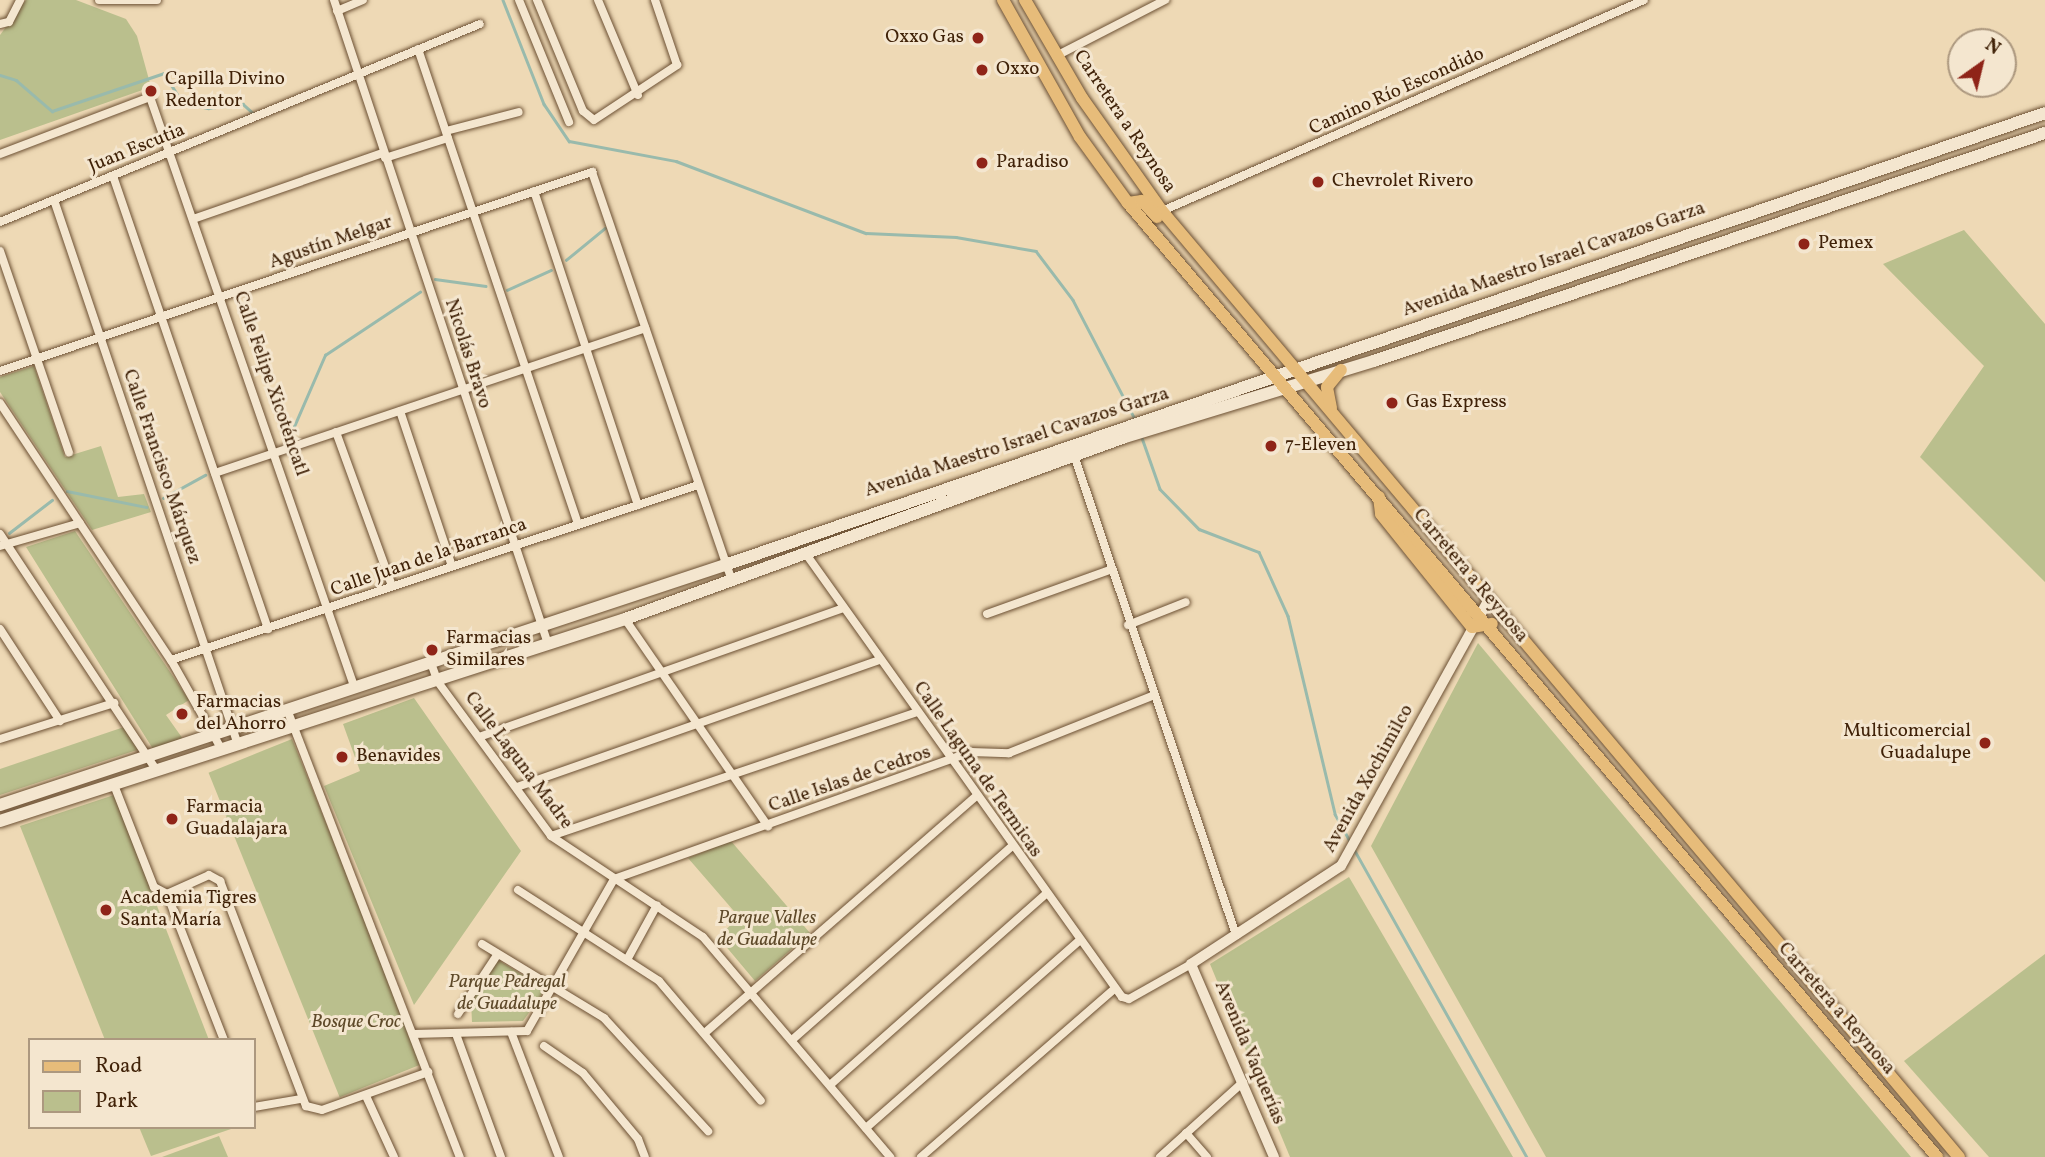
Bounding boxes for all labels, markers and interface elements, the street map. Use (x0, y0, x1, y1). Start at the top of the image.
place label: Oxxo Gas (885, 27, 964, 49)
north arrow (1947, 28, 2017, 98)
marker: Oxxo Gas (970, 30, 986, 46)
text: N (1980, 33, 2006, 62)
street label: Camino Río Escondido (1306, 43, 1488, 141)
street label: Carretera a Reynosa (1068, 46, 1180, 198)
place label: Oxxo (996, 59, 1039, 81)
marker: Oxxo (974, 62, 990, 78)
place label: Capilla Divino Redentor (165, 69, 285, 113)
marker: Capilla Divino Redentor (143, 83, 159, 99)
street label: Juan Escutia (85, 119, 189, 179)
place label: Paradiso (996, 152, 1069, 174)
marker: Paradiso (974, 155, 990, 171)
place label: Chevrolet Rivero (1332, 171, 1473, 193)
marker: Chevrolet Rivero (1310, 174, 1326, 190)
street label: Avenida Maestro Israel Cavazos Garza (1400, 197, 1708, 323)
street label: Agustín Melgar (266, 211, 396, 275)
place label: Pemex (1818, 233, 1873, 255)
marker: Pemex (1796, 236, 1812, 252)
street label: Calle Felipe Xicoténcatl (228, 289, 312, 479)
street label: Nicolás Bravo (439, 296, 495, 412)
street label: Calle Francisco Márquez (117, 367, 205, 567)
street label: Avenida Maestro Israel Cavazos Garza (862, 383, 1172, 503)
place label: Gas Express (1406, 392, 1507, 414)
marker: Gas Express (1384, 395, 1400, 411)
place label: 7-Eleven (1285, 435, 1357, 457)
marker: 7-Eleven (1263, 438, 1279, 454)
street label: Carretera a Reynosa (1407, 505, 1533, 647)
street label: Calle Juan de la Barranca (328, 514, 530, 602)
place label: Farmacias Similares (446, 628, 531, 672)
marker: Farmacias Similares (424, 642, 440, 658)
street label: Calle Laguna de Termicas (907, 677, 1047, 863)
street label: Calle Laguna Madre (459, 688, 577, 834)
place label: Farmacias del Ahorro (196, 692, 286, 736)
street label: Avenida Xochimilco (1319, 701, 1419, 857)
marker: Farmacias del Ahorro (174, 706, 190, 722)
place label: Multicomercial Guadalupe (1843, 721, 1971, 765)
marker: Multicomercial Guadalupe (1977, 735, 1993, 751)
street label: Calle Islas de Cedros (766, 742, 934, 818)
place label: Benavides (356, 746, 441, 768)
marker: Benavides (334, 749, 350, 765)
place label: Farmacia Guadalajara (186, 797, 288, 841)
marker: Farmacia Guadalajara (164, 811, 180, 827)
place label: Academia Tigres Santa María (120, 888, 257, 932)
marker: Academia Tigres Santa María (98, 902, 114, 918)
park label: Parque Valles de Guadalupe (717, 908, 817, 952)
street label: Carretera a Reynosa (1772, 938, 1900, 1080)
park label: Parque Pedregal de Guadalupe (448, 972, 566, 1016)
street label: Avenida Vaquerías (1208, 978, 1290, 1128)
park label: Bosque Croc (311, 1012, 401, 1034)
legend (28, 1038, 256, 1129)
text: Road (95, 1052, 142, 1081)
text: Park (95, 1087, 138, 1116)

